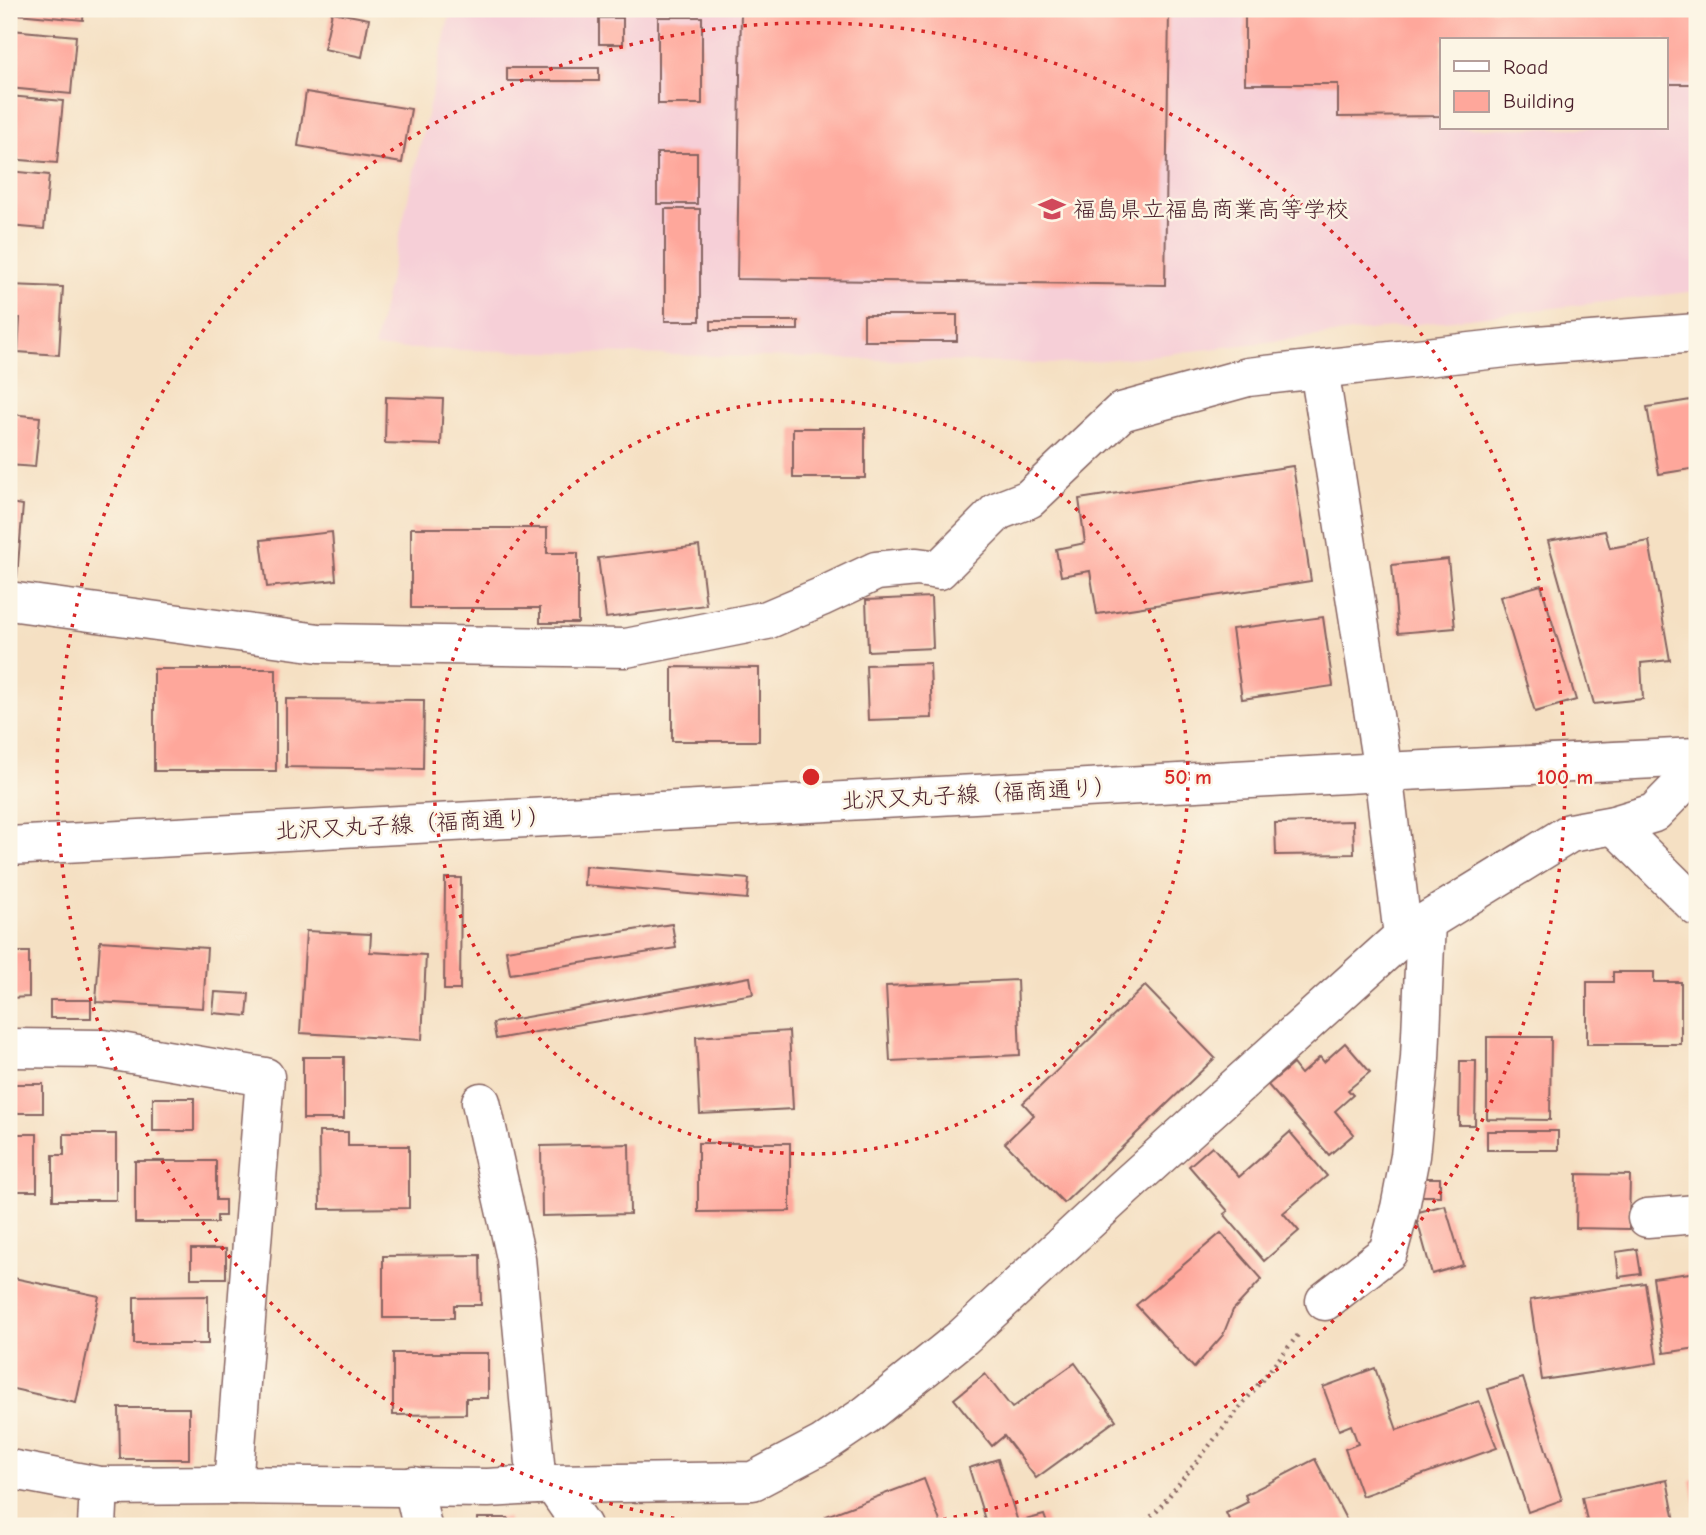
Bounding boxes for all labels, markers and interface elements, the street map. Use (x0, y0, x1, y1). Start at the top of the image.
legend (1440, 38, 1668, 130)
text: Road (1503, 55, 1548, 79)
text: Building (1503, 89, 1575, 113)
school or university icon: 福島県立福島商業高等学校 (1037, 194, 1067, 224)
place label: 福島県立福島商業高等学校 (1073, 196, 1349, 223)
centre of rings (799, 765, 823, 789)
text: 50 m (1164, 765, 1212, 789)
text: 100 m (1537, 765, 1593, 789)
street label: 北沢又丸子線（福商通り） (840, 773, 1118, 815)
street label: 北沢又丸子線（福商通り） (274, 803, 552, 845)

